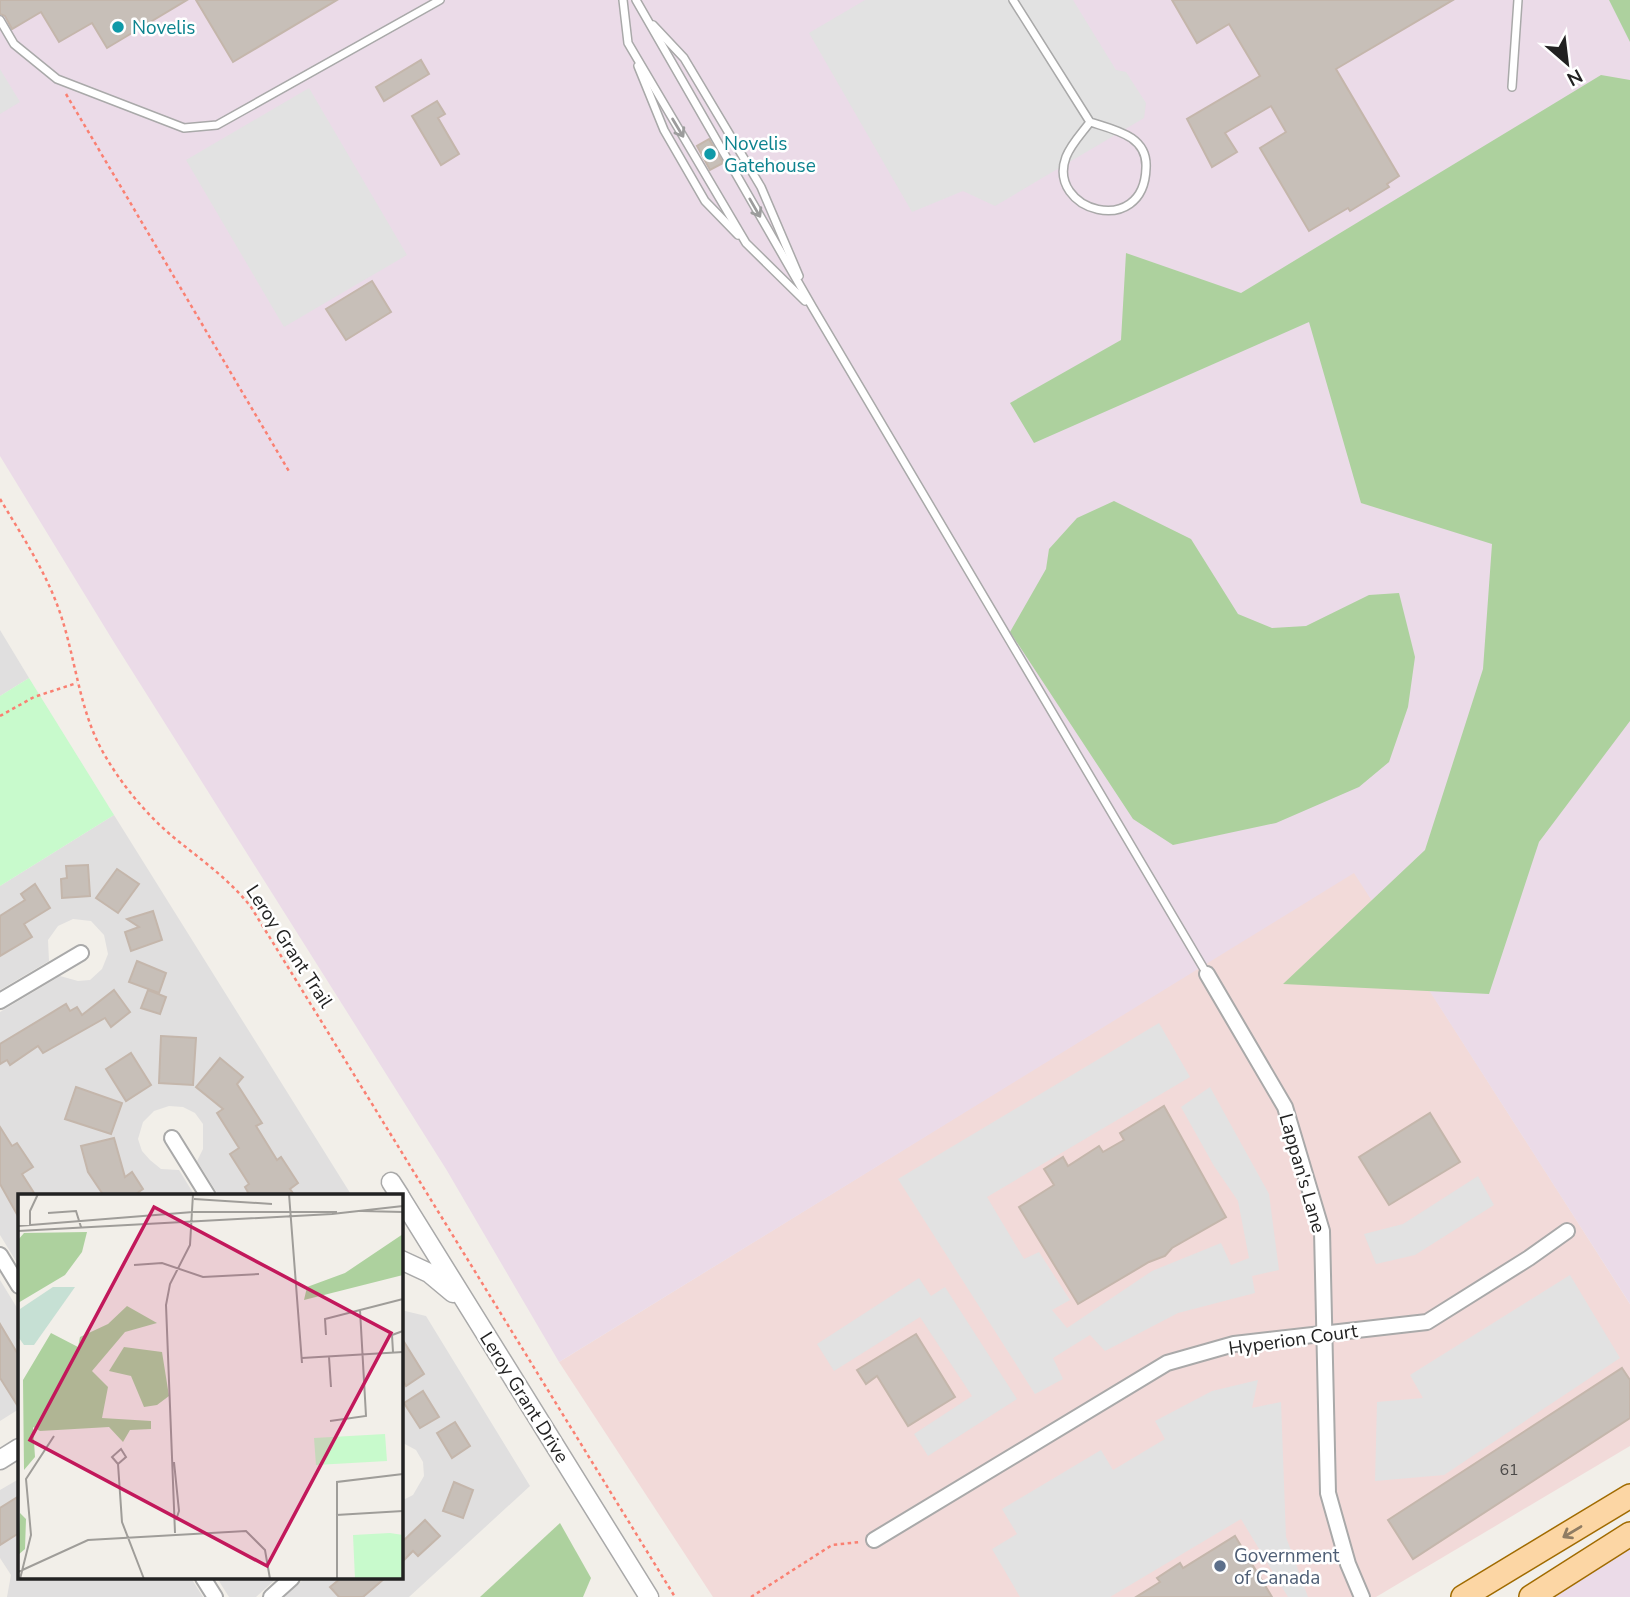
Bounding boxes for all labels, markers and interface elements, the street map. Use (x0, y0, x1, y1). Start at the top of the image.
place label: Novelis (132, 15, 195, 41)
marker: Novelis (110, 19, 126, 35)
north arrow (1532, 28, 1602, 98)
text: N (1562, 62, 1587, 92)
one-way arrow (671, 117, 685, 137)
place label: Novelis Gatehouse (724, 131, 816, 179)
marker: Novelis Gatehouse (702, 146, 718, 162)
one-way arrow (748, 197, 762, 217)
street label: Leroy Grant Trail (240, 880, 339, 1013)
street label: Lappan's Lane (1273, 1111, 1331, 1236)
inset map (18, 1194, 402, 1580)
street label: Hyperion Court (1227, 1318, 1360, 1362)
street label: Leroy Grant Drive (473, 1327, 575, 1468)
house number: 61 (1499, 1459, 1519, 1481)
one-way arrow (1562, 1525, 1582, 1539)
place label: Government of Canada (1234, 1543, 1340, 1591)
marker: Government of Canada (1212, 1558, 1228, 1574)

